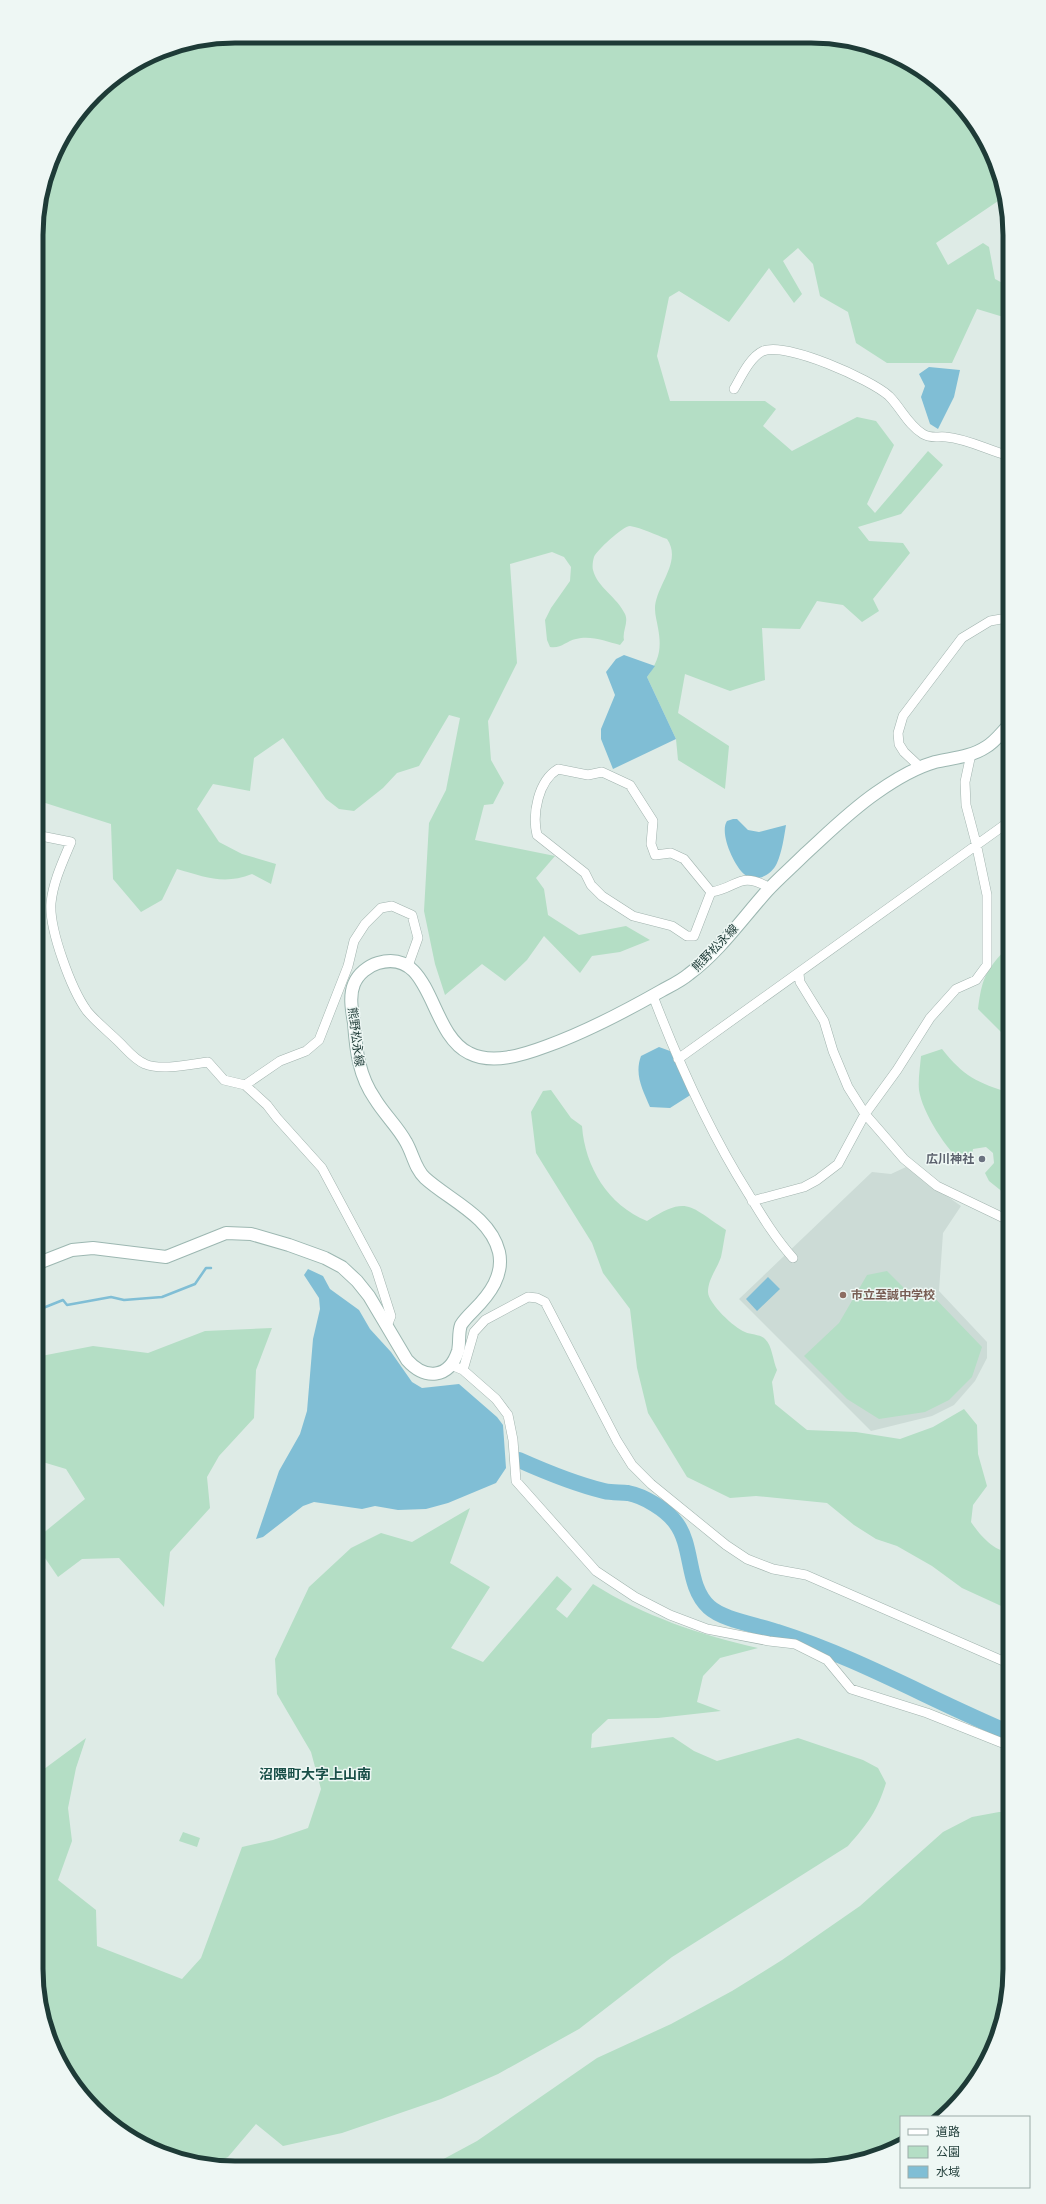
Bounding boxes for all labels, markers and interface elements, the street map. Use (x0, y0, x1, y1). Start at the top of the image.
street label: 熊野松永線 (689, 922, 740, 974)
street label: 熊野松永線 (346, 1006, 367, 1068)
place label: 広川神社 (926, 1152, 974, 1165)
marker: 広川神社 (977, 1154, 987, 1164)
place label: 市立至誠中学校 (851, 1288, 935, 1301)
marker: 市立至誠中学校 (838, 1290, 848, 1300)
district label: 沼隈町大字上山南 (259, 1767, 371, 1782)
legend (900, 2116, 1030, 2188)
text: 道路 (936, 2125, 960, 2138)
text: 公園 (936, 2146, 960, 2158)
text: 水域 (936, 2166, 960, 2178)

